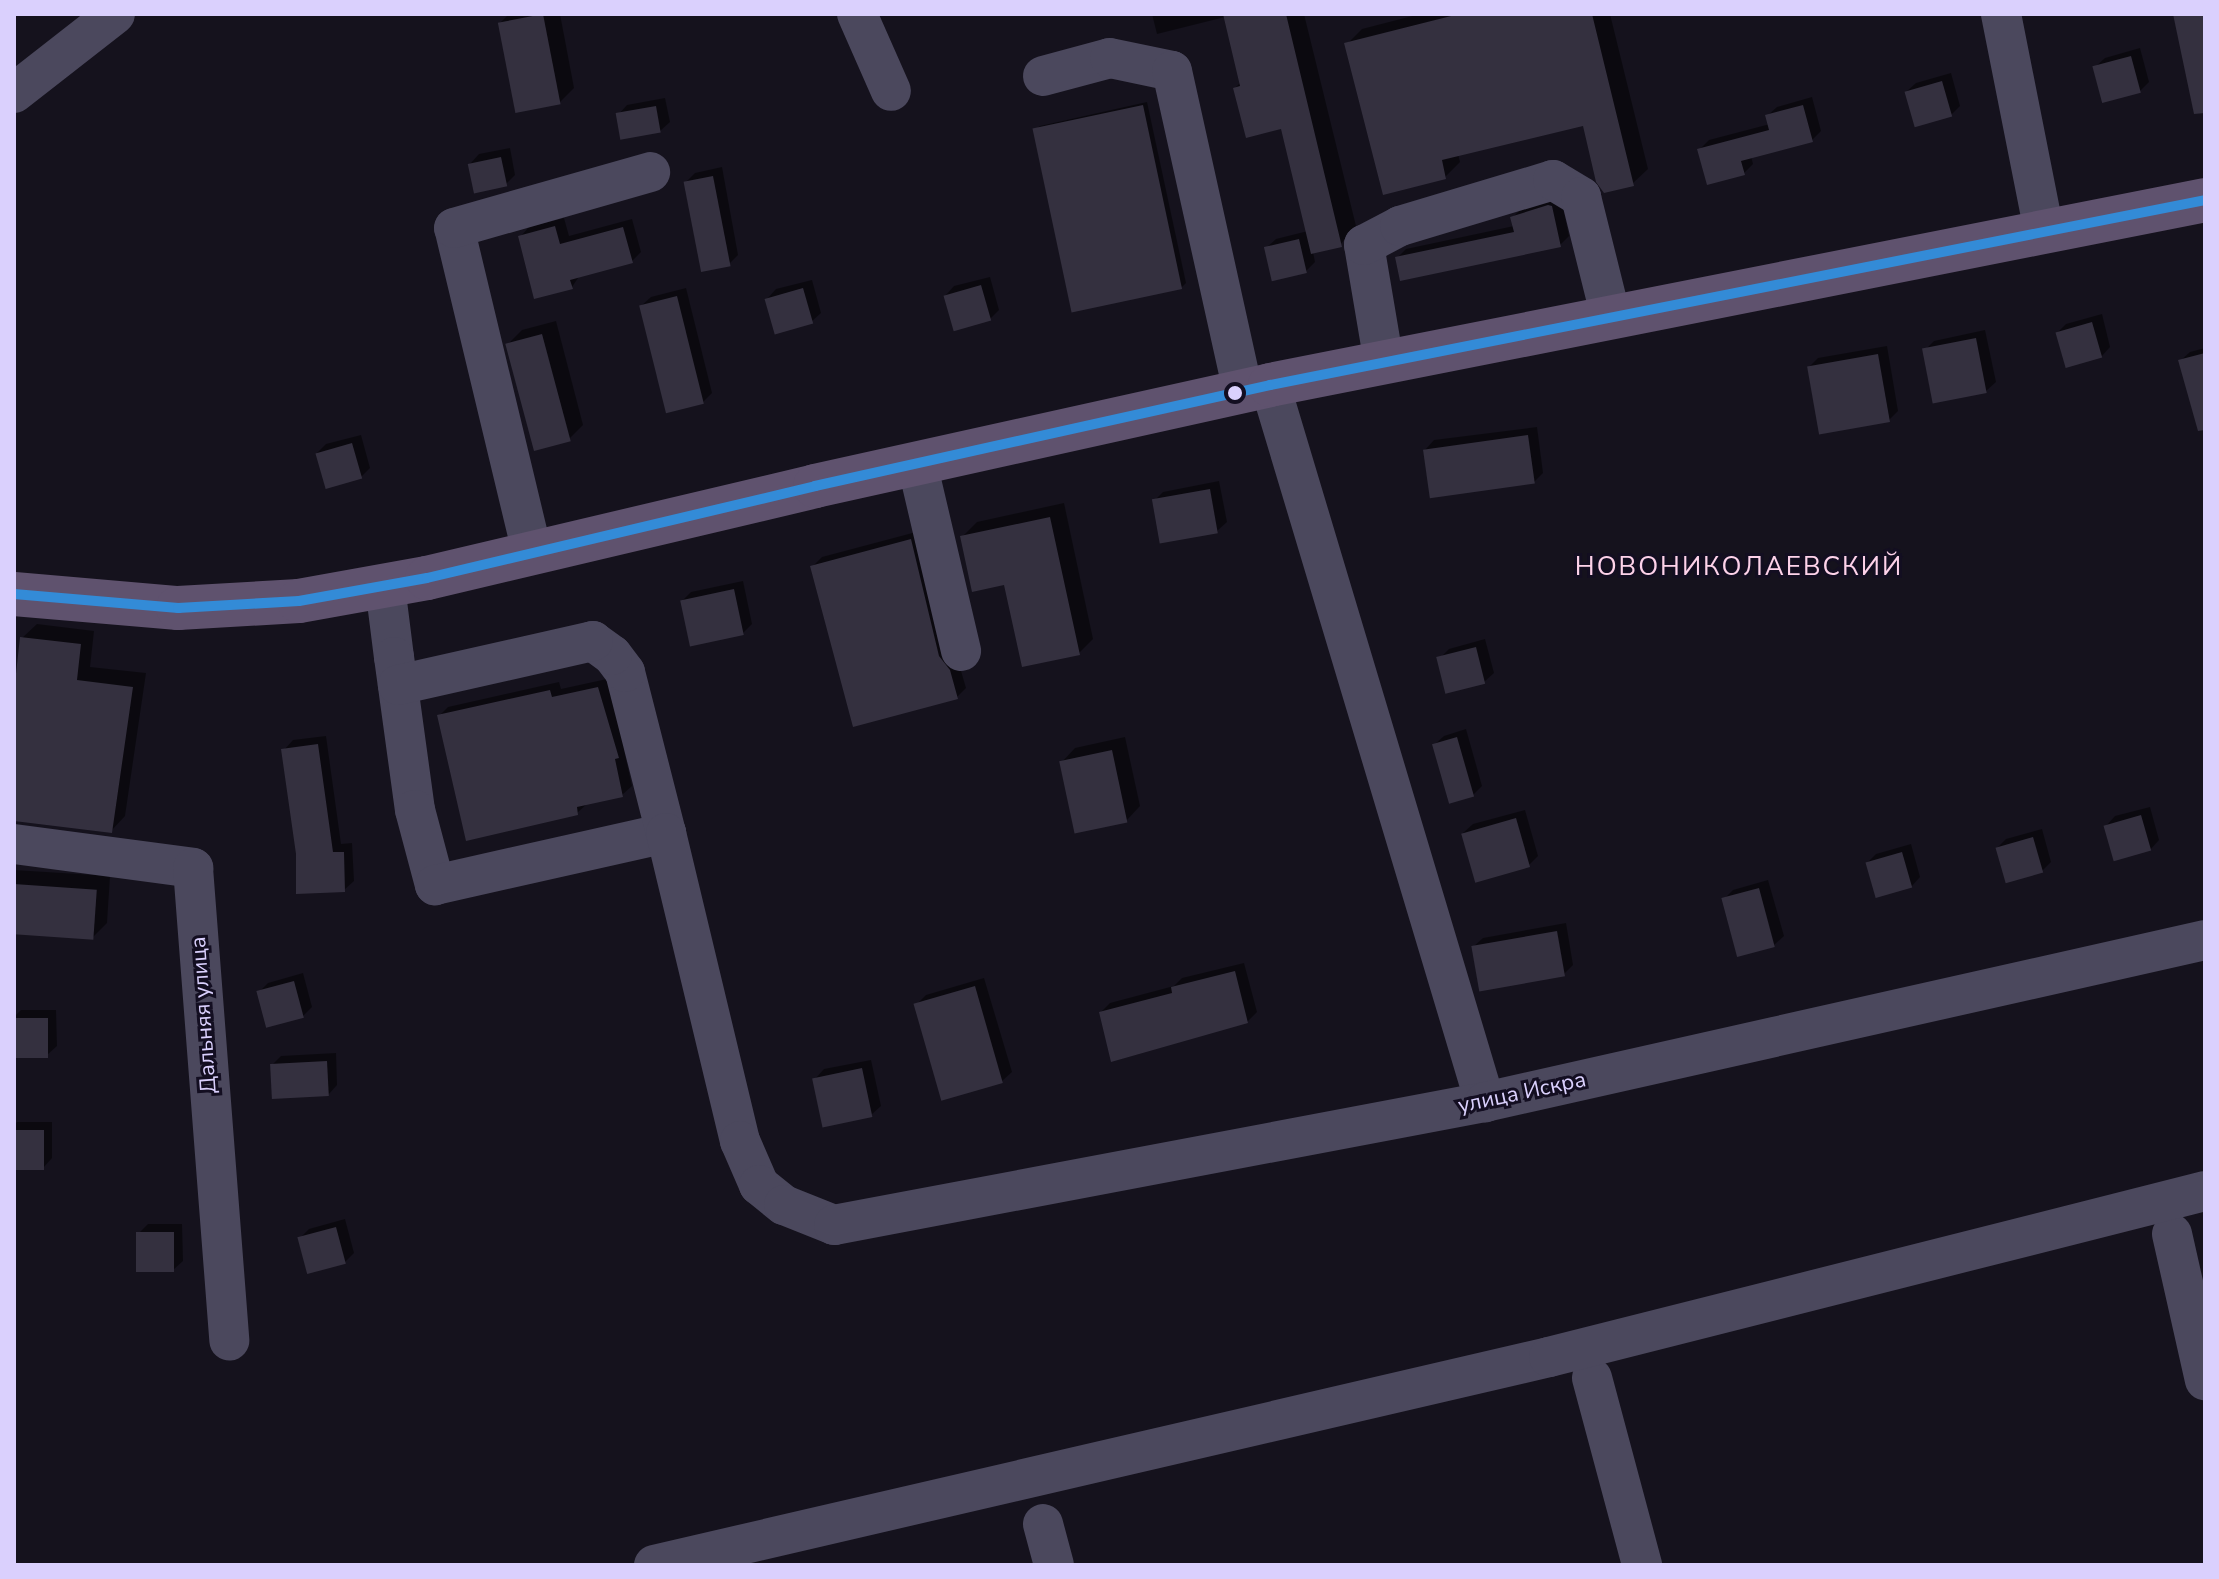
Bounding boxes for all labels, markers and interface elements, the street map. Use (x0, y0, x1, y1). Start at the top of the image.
unlabelled marker (1227, 385, 1243, 401)
district label: НОВОНИКОЛАЕВСКИЙ (1575, 551, 1903, 583)
street label: Дальняя улица (185, 936, 223, 1094)
street label: улица Искра (1456, 1067, 1588, 1119)

